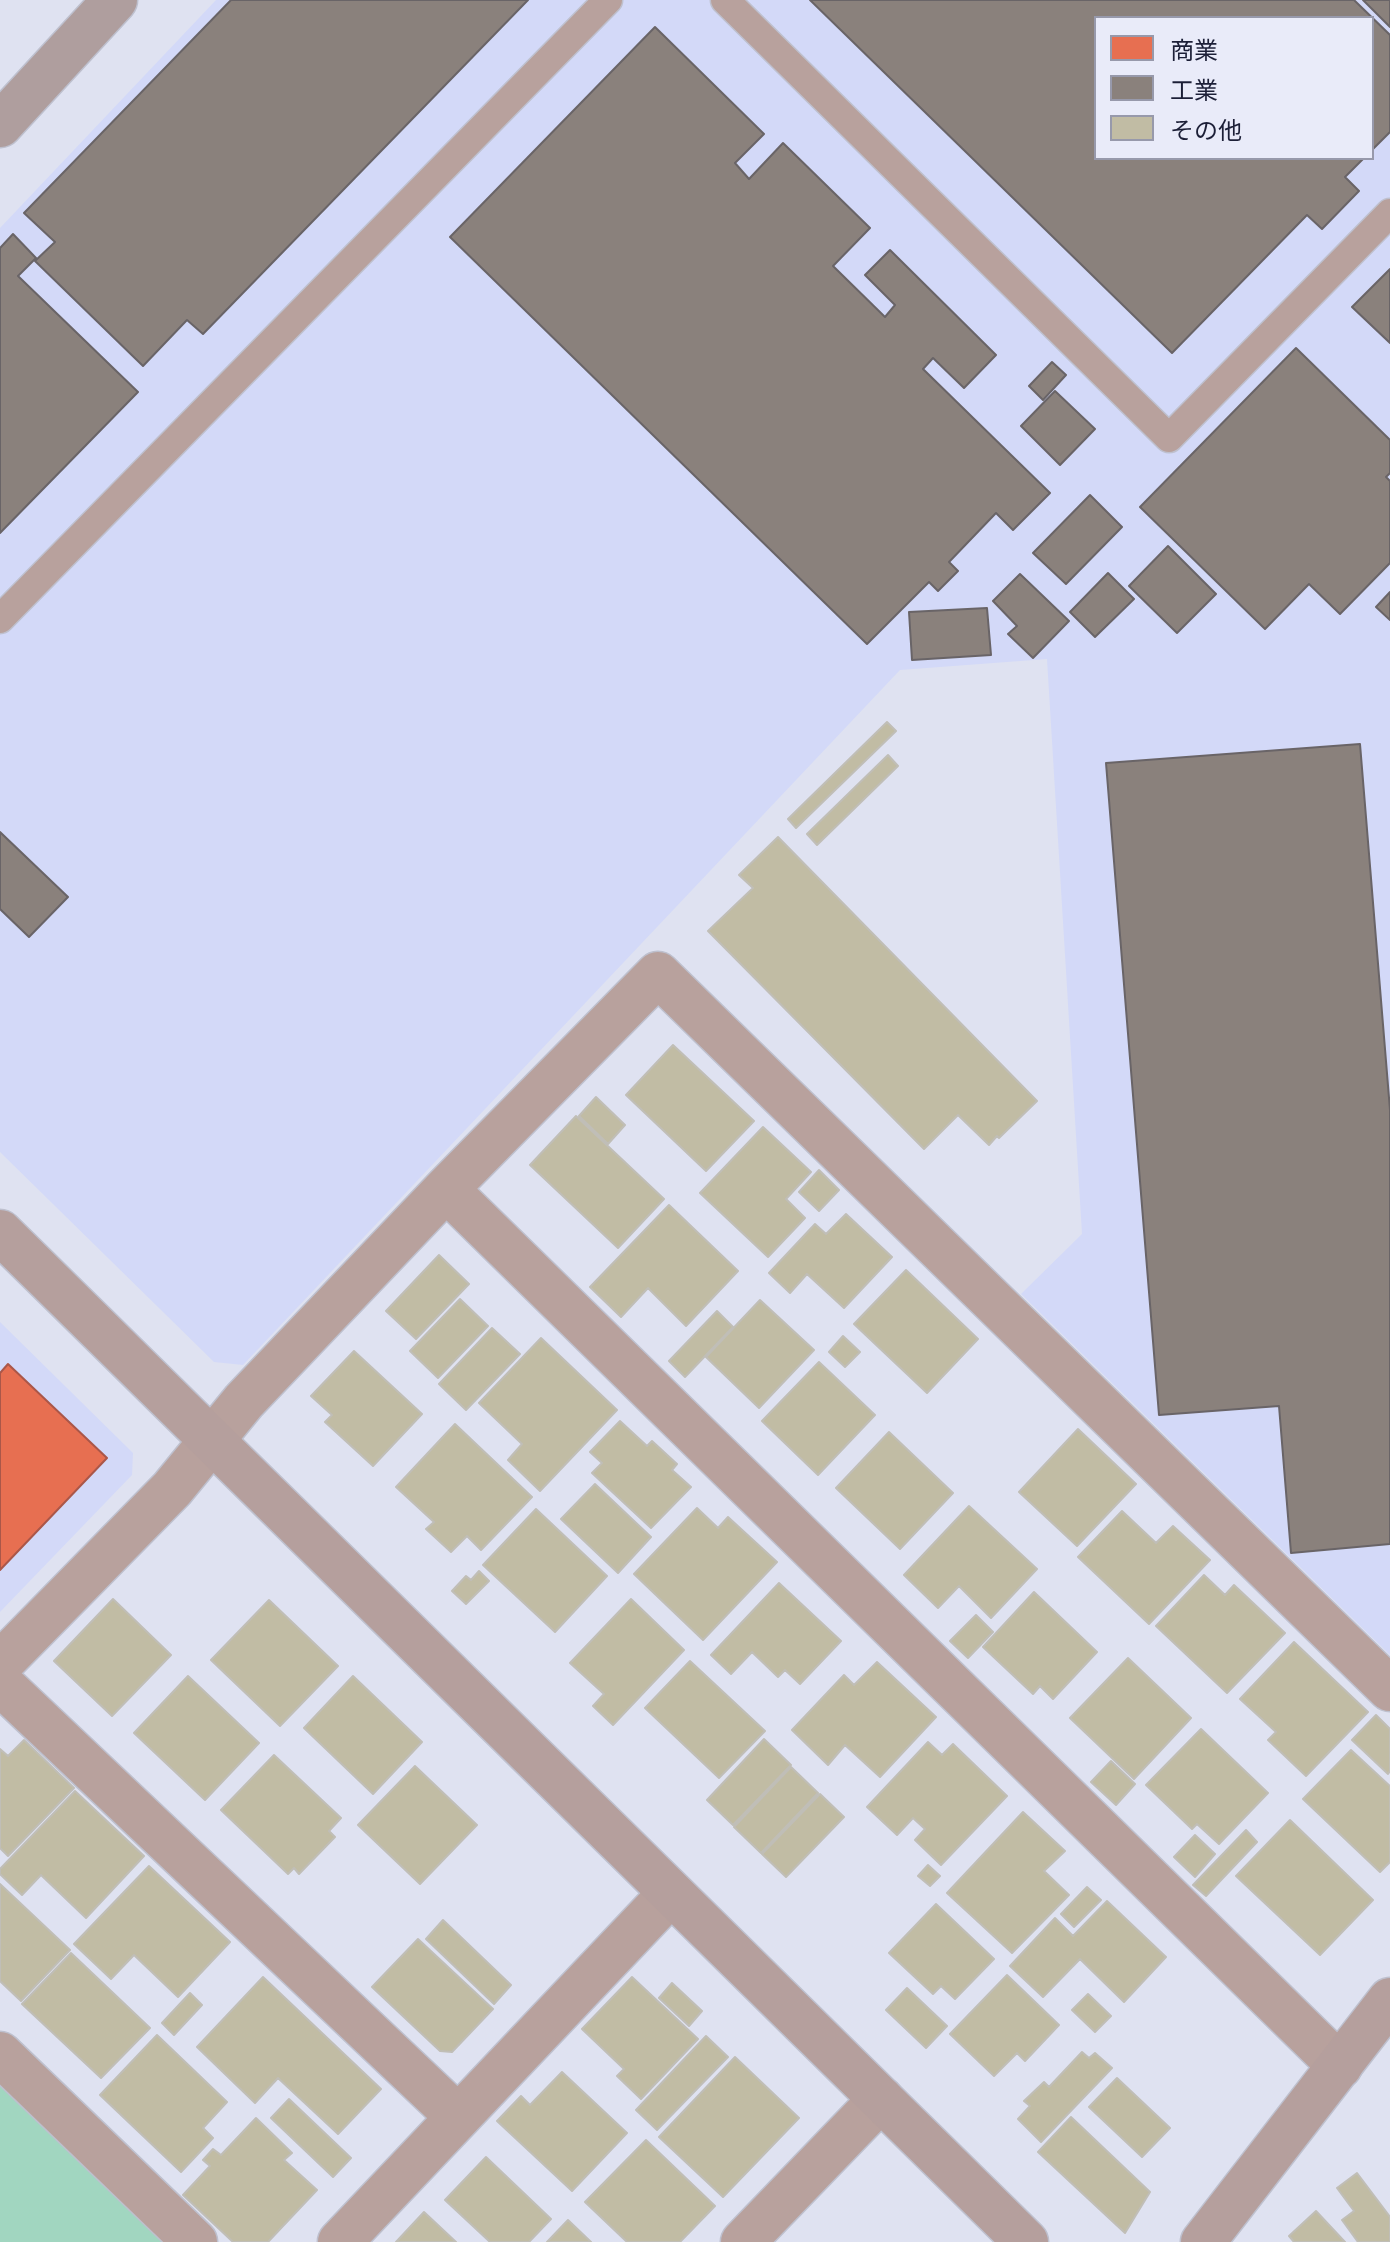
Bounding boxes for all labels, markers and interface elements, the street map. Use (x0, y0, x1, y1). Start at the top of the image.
legend (1094, 16, 1374, 160)
text: 商業 (1170, 35, 1218, 65)
text: 工業 (1170, 75, 1218, 105)
text: その他 (1170, 115, 1242, 145)

